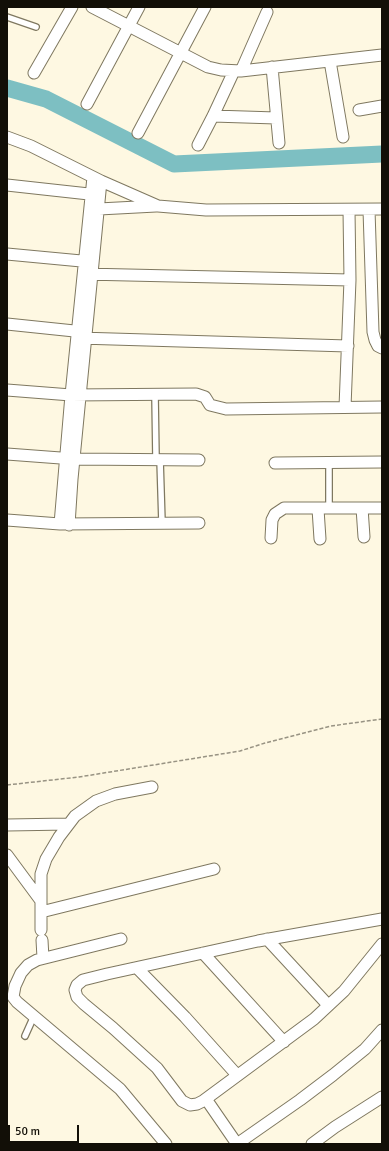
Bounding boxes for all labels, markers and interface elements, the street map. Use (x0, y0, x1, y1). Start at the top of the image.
scale bar (10, 1117, 81, 1143)
text: 50 m (15, 1124, 40, 1139)

